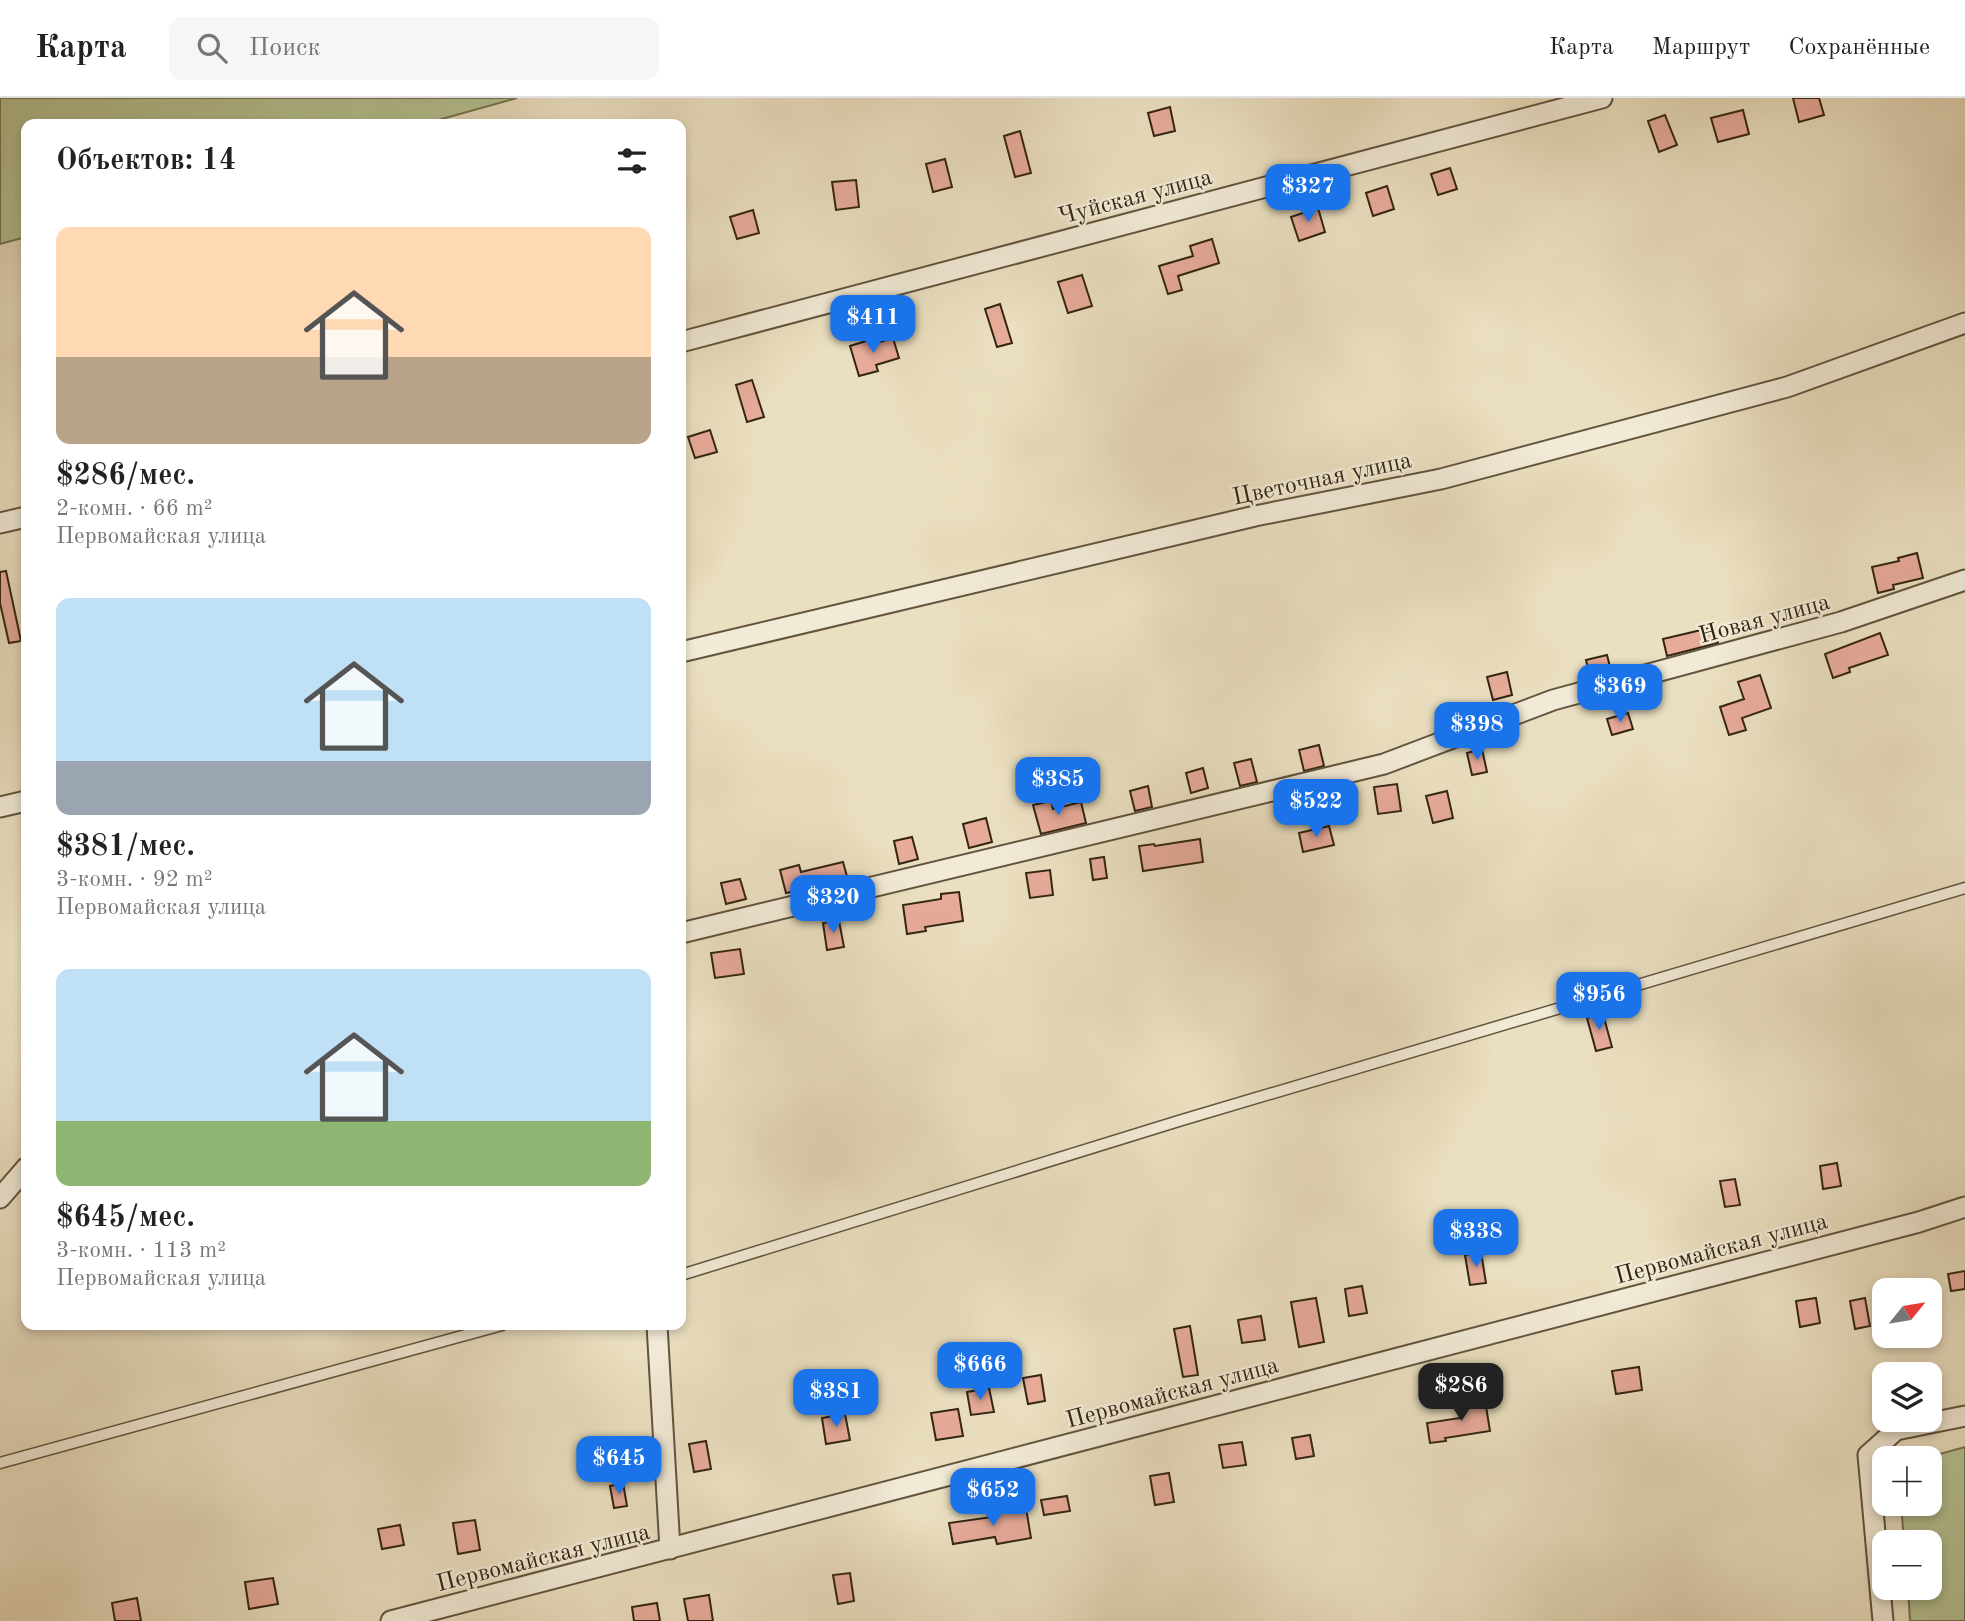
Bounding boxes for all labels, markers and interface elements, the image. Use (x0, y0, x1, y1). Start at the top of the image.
search box (169, 17, 659, 80)
icon: search (193, 29, 231, 67)
text: Карта (35, 32, 127, 65)
text: Поиск (249, 35, 321, 61)
text: Карта (1549, 36, 1614, 60)
text: Маршрут (1652, 36, 1750, 60)
text: Сохранённые (1788, 36, 1930, 60)
icon: filters (613, 142, 651, 180)
text: Объектов: 14 (56, 146, 236, 176)
pin: $327 (1267, 164, 1349, 224)
street label: Чуйская улица (1056, 166, 1215, 230)
text: $327 (1281, 175, 1335, 198)
icon: home (291, 272, 417, 398)
pin: $411 (832, 296, 914, 355)
text: $411 (846, 306, 900, 329)
street label: Цветочная улица (1231, 449, 1414, 511)
text: $286/мес. (56, 461, 195, 491)
text: 2-комн. · 66 m² (56, 497, 213, 520)
text: Первомайская улица (56, 525, 266, 548)
street label: Новая улица (1696, 591, 1833, 649)
icon: home (291, 643, 417, 769)
pin: $369 (1579, 664, 1661, 724)
text: $369 (1593, 675, 1647, 698)
pin: $398 (1436, 702, 1518, 762)
text: $398 (1450, 713, 1504, 736)
pin: $385 (1017, 758, 1099, 817)
text: $385 (1031, 768, 1085, 791)
pin: $522 (1275, 780, 1357, 839)
text: $522 (1289, 790, 1343, 813)
text: $381/мес. (56, 832, 195, 862)
text: 3-комн. · 92 m² (56, 868, 213, 891)
pin: $320 (792, 876, 874, 935)
text: $320 (806, 886, 860, 909)
text: Первомайская улица (56, 896, 266, 919)
pin: $956 (1558, 972, 1640, 1032)
text: $956 (1572, 983, 1626, 1006)
icon: home (291, 1014, 417, 1140)
text: $645/мес. (56, 1203, 195, 1233)
pin: $338 (1435, 1210, 1517, 1269)
street label: Первомайская улица (1612, 1210, 1831, 1290)
text: $338 (1449, 1220, 1503, 1243)
text: 3-комн. · 113 m² (56, 1239, 226, 1262)
text: Первомайская улица (56, 1267, 266, 1290)
north arrow (1872, 1278, 1942, 1348)
map controls (1872, 1278, 1942, 1600)
pin: $666 (939, 1342, 1021, 1402)
text: $666 (953, 1353, 1007, 1376)
street label: Первомайская улица (1063, 1354, 1282, 1434)
button: layers (1872, 1362, 1942, 1432)
pin: $286 (1420, 1364, 1502, 1423)
pin: $381 (795, 1370, 877, 1429)
text: $286 (1434, 1374, 1488, 1397)
text: $381 (809, 1380, 863, 1403)
pin: $645 (578, 1436, 660, 1496)
button: + (1872, 1446, 1942, 1516)
text: $645 (592, 1447, 646, 1470)
pin: $652 (952, 1468, 1034, 1528)
text: $652 (966, 1479, 1020, 1502)
street label: Первомайская улица (434, 1521, 653, 1597)
button: − (1872, 1530, 1942, 1600)

